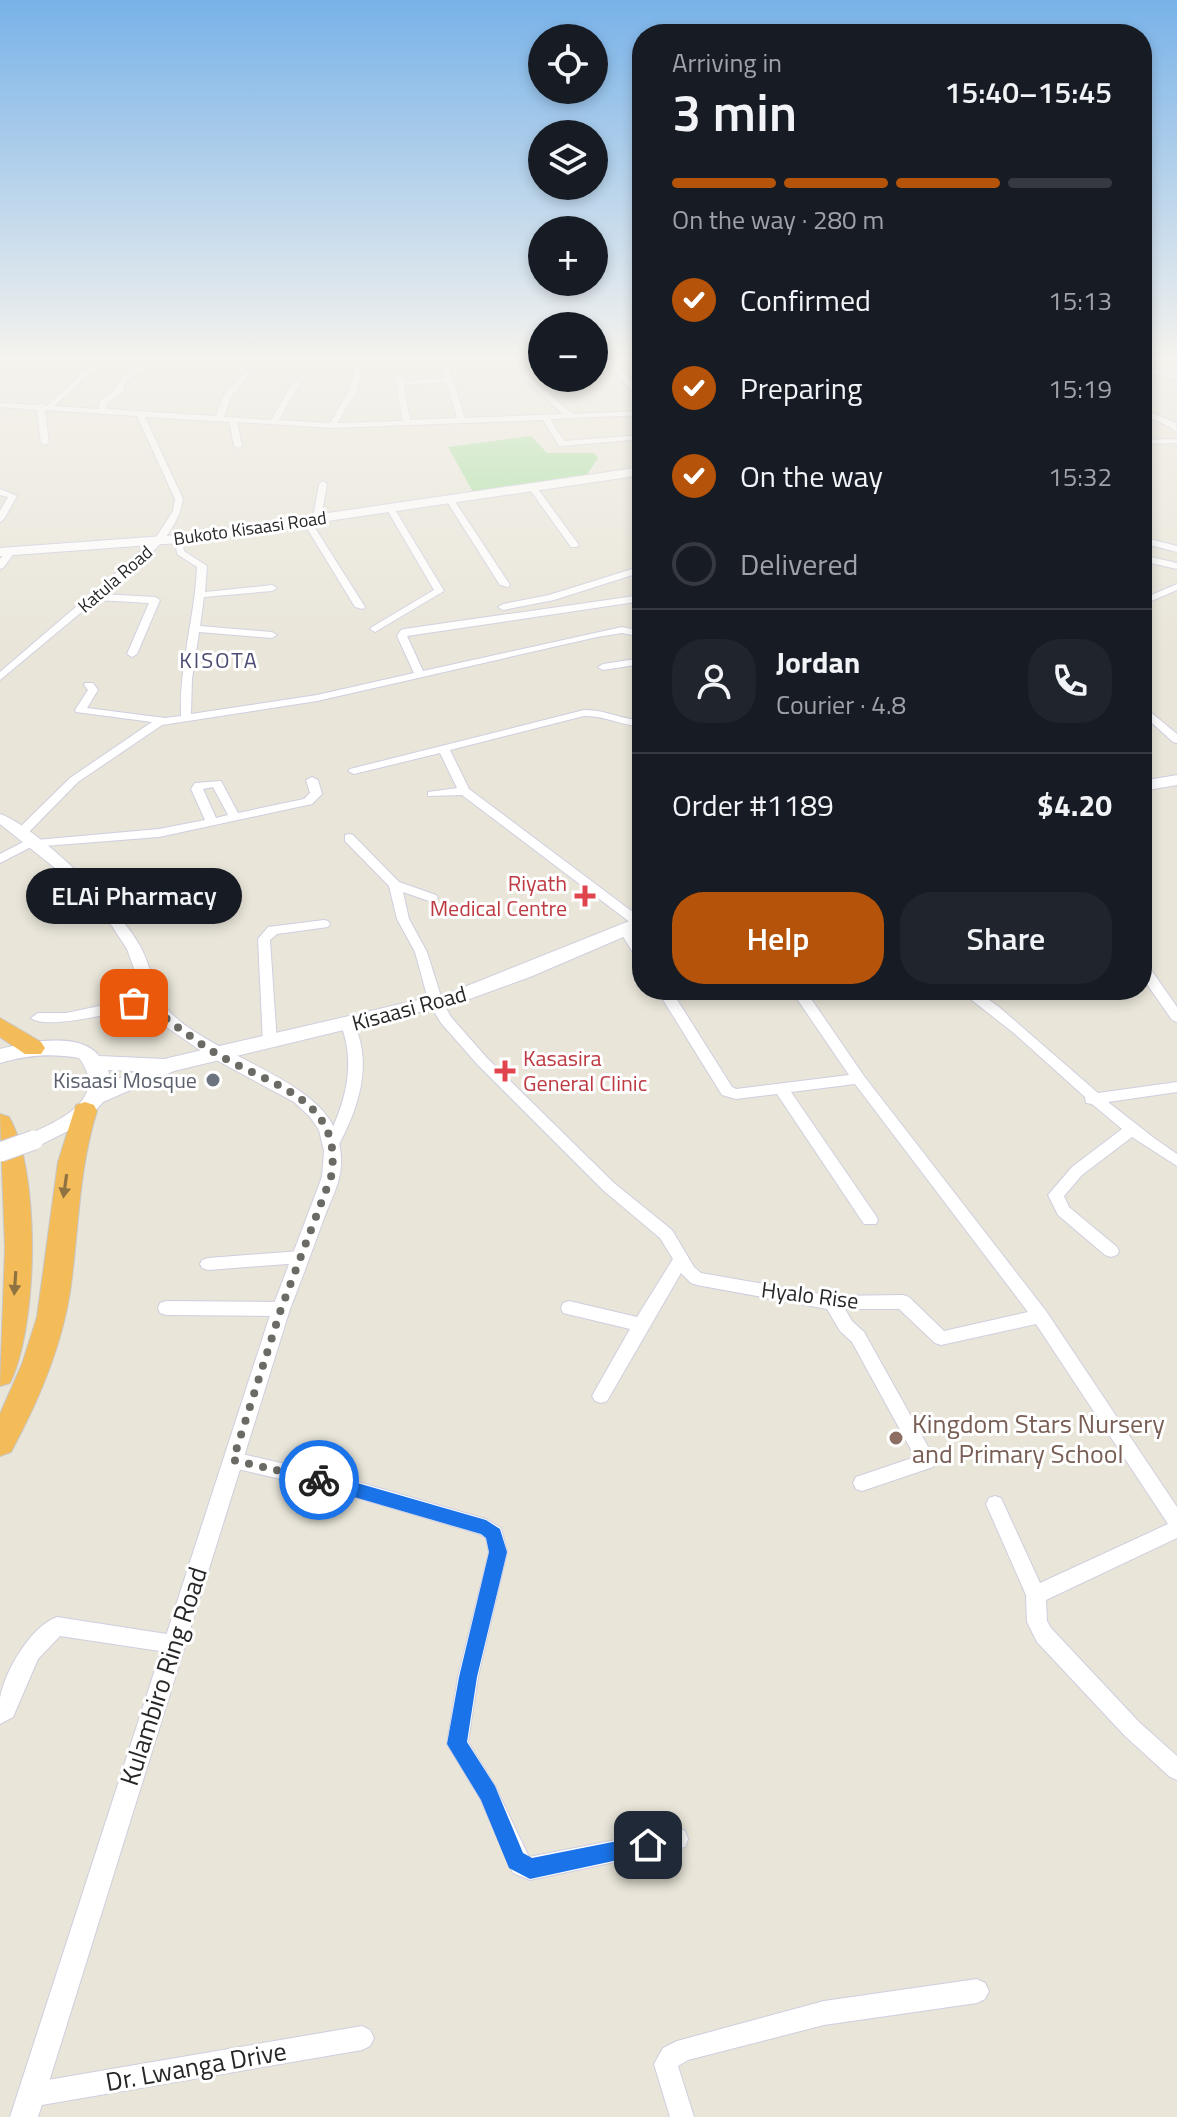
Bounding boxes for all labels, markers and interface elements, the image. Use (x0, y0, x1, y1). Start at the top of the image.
map controls (528, 24, 608, 392)
button: locate (528, 24, 608, 104)
text: Arriving in (672, 43, 782, 82)
text: 15:40–15:45 (945, 69, 1112, 115)
text: 3 min (672, 72, 797, 151)
button: layers (528, 120, 608, 200)
text: On the way · 280 m (672, 200, 884, 239)
button: + (528, 216, 608, 296)
text: Confirmed (740, 277, 871, 323)
icon: check (672, 278, 716, 322)
text: 15:13 (1048, 281, 1112, 320)
button: − (528, 312, 608, 392)
text: Preparing (740, 365, 862, 411)
icon: check (672, 366, 716, 410)
text: 15:19 (1048, 369, 1112, 408)
text: On the way (740, 453, 883, 499)
icon: check (672, 454, 716, 498)
text: 15:32 (1048, 457, 1112, 496)
street label: Bukoto Kisaasi Road (172, 504, 328, 552)
street label: Katula Road (72, 539, 158, 619)
text: Delivered (740, 541, 858, 587)
button: person (672, 639, 756, 723)
text: Jordan (776, 639, 860, 685)
button: phone (1028, 639, 1112, 723)
district label: KISOTA (179, 643, 259, 677)
text: Courier · 4.8 (776, 685, 906, 724)
text: Order #1189 (672, 782, 834, 828)
text: $4.20 (1037, 782, 1112, 828)
place label: Riyath Medical Centre (430, 866, 567, 925)
callout: ELAi Pharmacy (26, 867, 242, 923)
text: ELAi Pharmacy (51, 876, 217, 915)
marker: Riyath Medical Centre (574, 885, 596, 907)
button: Help (672, 892, 884, 984)
button: Share (900, 892, 1112, 984)
pin (100, 969, 168, 1037)
street label: Kisaasi Road (348, 976, 470, 1040)
icon: bag (112, 981, 156, 1025)
place label: Kasasira General Clinic (523, 1041, 647, 1100)
marker: Kasasira General Clinic (494, 1060, 516, 1082)
place label: Kisaasi Mosque (53, 1063, 197, 1097)
marker: Kisaasi Mosque (204, 1071, 222, 1089)
one-way arrow (58, 1174, 71, 1199)
one-way arrow (8, 1271, 21, 1296)
street label: Hyalo Rise (760, 1272, 860, 1318)
place label: Kingdom Stars Nursery and Primary School (912, 1404, 1165, 1473)
marker: Kingdom Stars Nursery and Primary School (887, 1429, 905, 1447)
courier (279, 1440, 359, 1520)
icon: bike (297, 1458, 341, 1502)
street label: Kulambiro Ring Road (109, 1562, 217, 1790)
pin (614, 1811, 682, 1879)
icon: home (626, 1823, 670, 1867)
street label: Dr. Lwanga Drive (103, 2031, 289, 2101)

